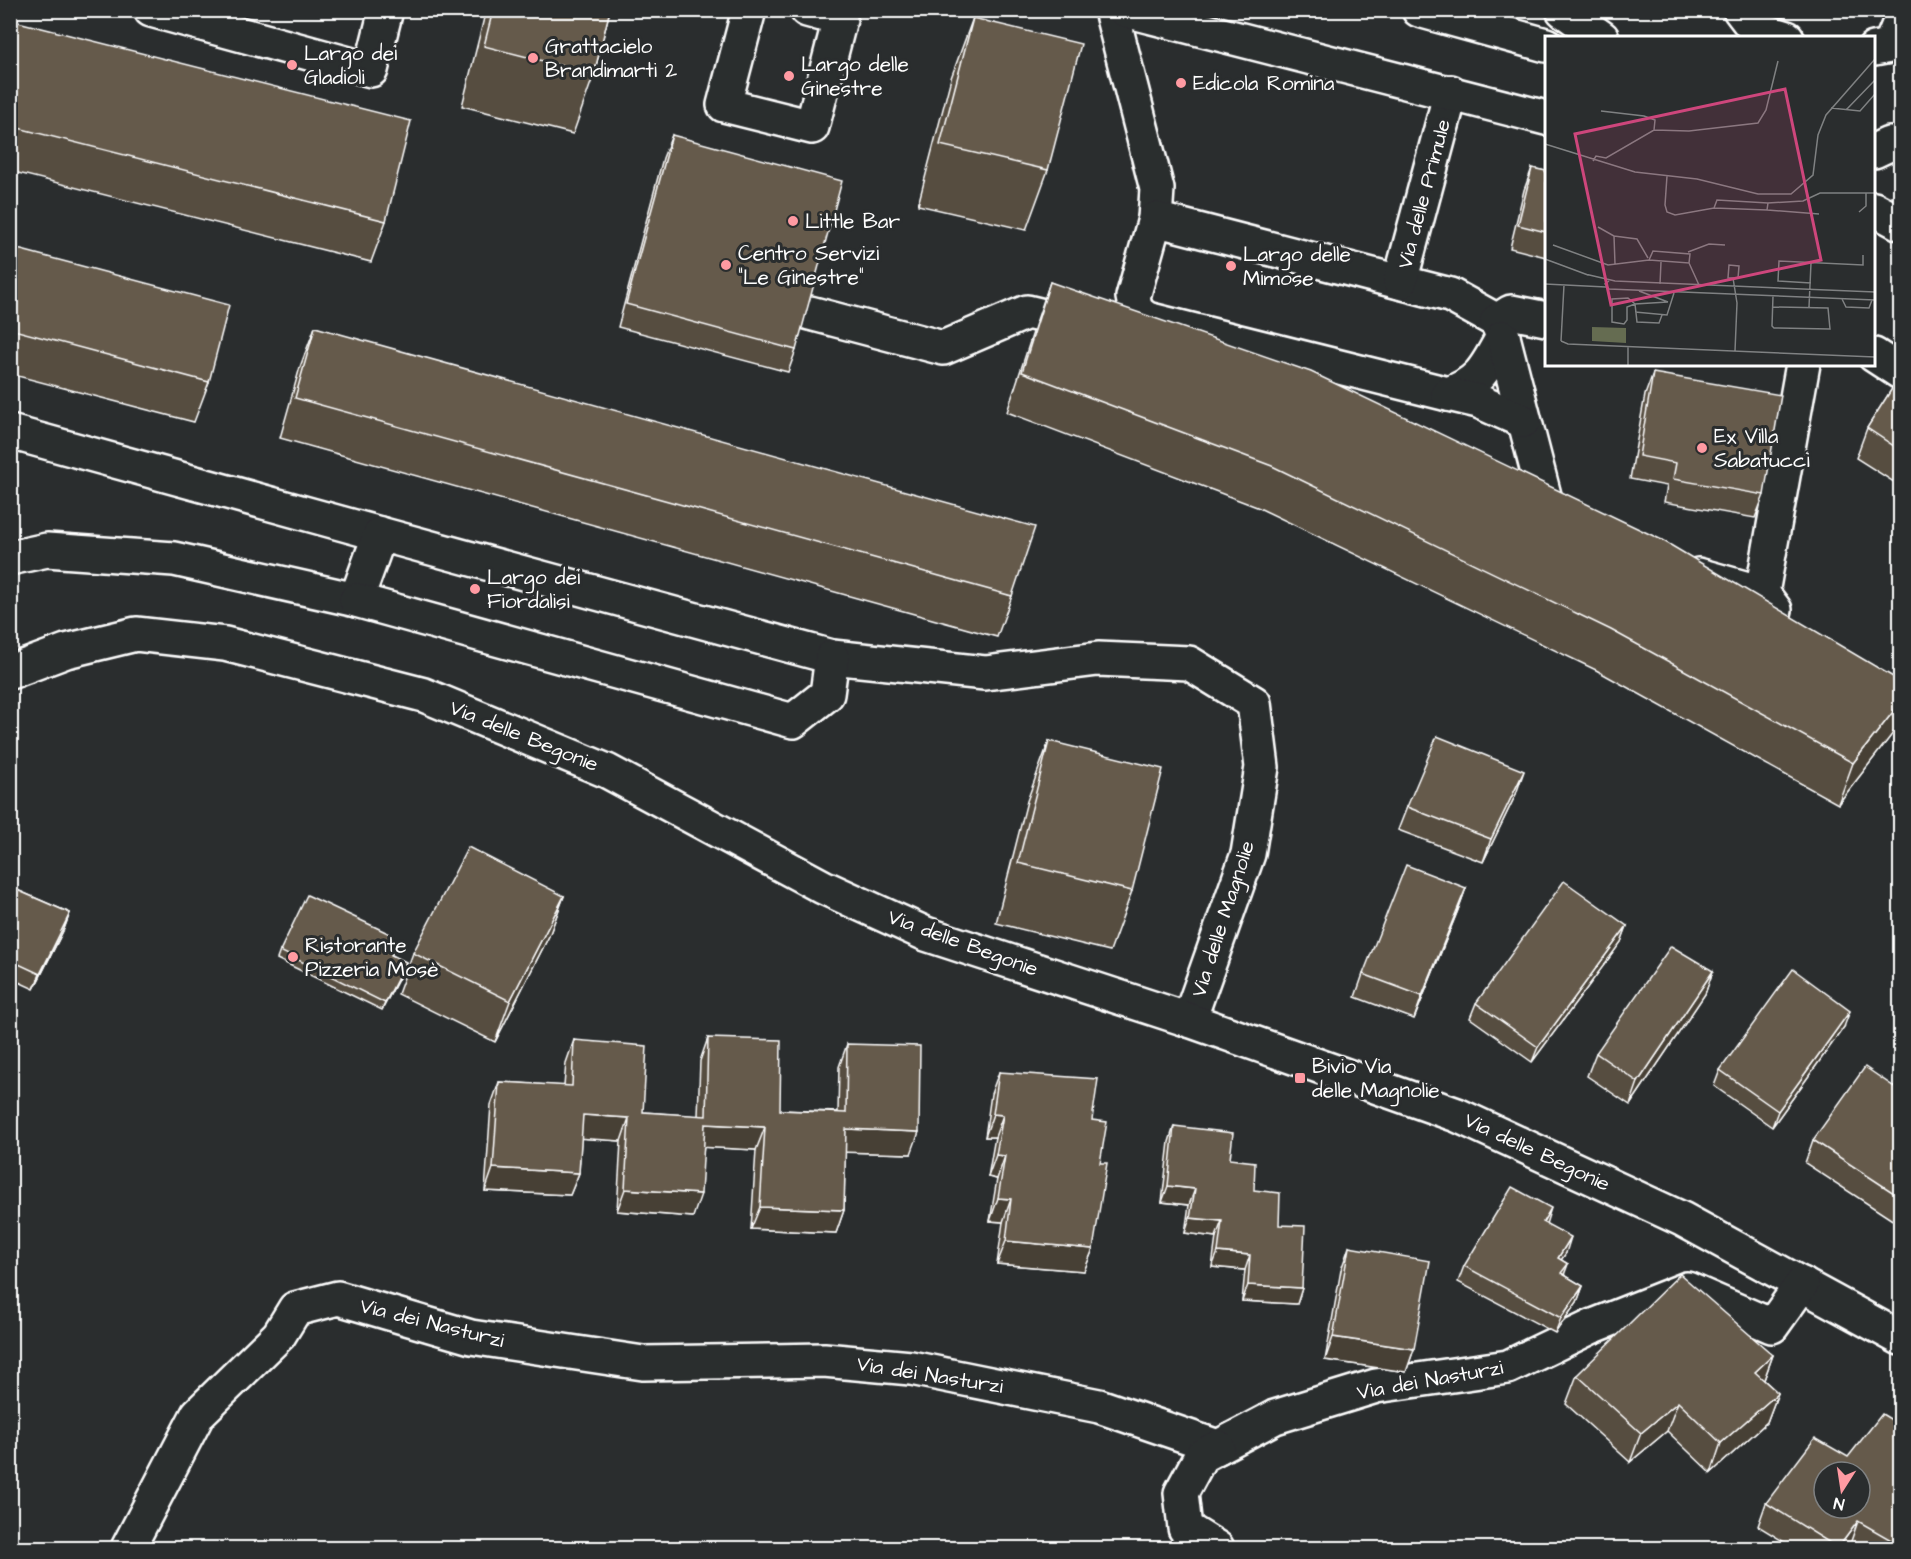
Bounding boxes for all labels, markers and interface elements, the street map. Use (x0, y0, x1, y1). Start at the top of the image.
place label: Grattacielo Brandimarti 2 (545, 32, 677, 85)
inset map (1545, 36, 1875, 366)
place label: Largo dei Gladioli (304, 39, 397, 92)
place label: Largo delle Ginestre (801, 50, 909, 103)
marker: Grattacielo Brandimarti 2 (526, 51, 540, 65)
marker: Largo dei Gladioli (285, 58, 299, 72)
marker: Largo delle Ginestre (782, 69, 796, 83)
place label: Edicola Romina (1193, 69, 1335, 98)
marker: Edicola Romina (1174, 76, 1188, 90)
street label: Via delle Primule (1390, 116, 1458, 272)
place label: Little Bar (805, 207, 900, 236)
marker: Little Bar (786, 214, 800, 228)
place label: Centro Servizi "Le Ginestre" (738, 239, 879, 292)
place label: Largo delle Mimose (1243, 240, 1351, 293)
marker: Centro Servizi "Le Ginestre" (719, 258, 733, 272)
marker: Largo delle Mimose (1224, 259, 1238, 273)
place label: Ex Villa Sabatucci (1714, 422, 1810, 475)
marker: Ex Villa Sabatucci (1695, 441, 1709, 455)
place label: Largo dei Fiordalisi (487, 563, 580, 616)
marker: Largo dei Fiordalisi (468, 582, 482, 596)
street label: Via delle Begonie (445, 693, 603, 781)
street label: Via delle Magnolie (1184, 837, 1264, 1002)
street label: Via delle Begonie (883, 902, 1042, 986)
place label: Ristorante Pizzeria Mosè (305, 931, 439, 984)
marker: Ristorante Pizzeria Mosè (286, 950, 300, 964)
place label: Bivio Via delle Magnolie (1312, 1052, 1440, 1107)
marker: Bivio Via delle Magnolie (1293, 1071, 1307, 1085)
street label: Via delle Begonie (1458, 1105, 1615, 1200)
street label: Via dei Nasturzi (357, 1291, 507, 1355)
street label: Via dei Nasturzi (855, 1349, 1005, 1401)
street label: Via dei Nasturzi (1355, 1353, 1505, 1407)
north arrow (1812, 1460, 1872, 1520)
text: N (1832, 1492, 1846, 1515)

